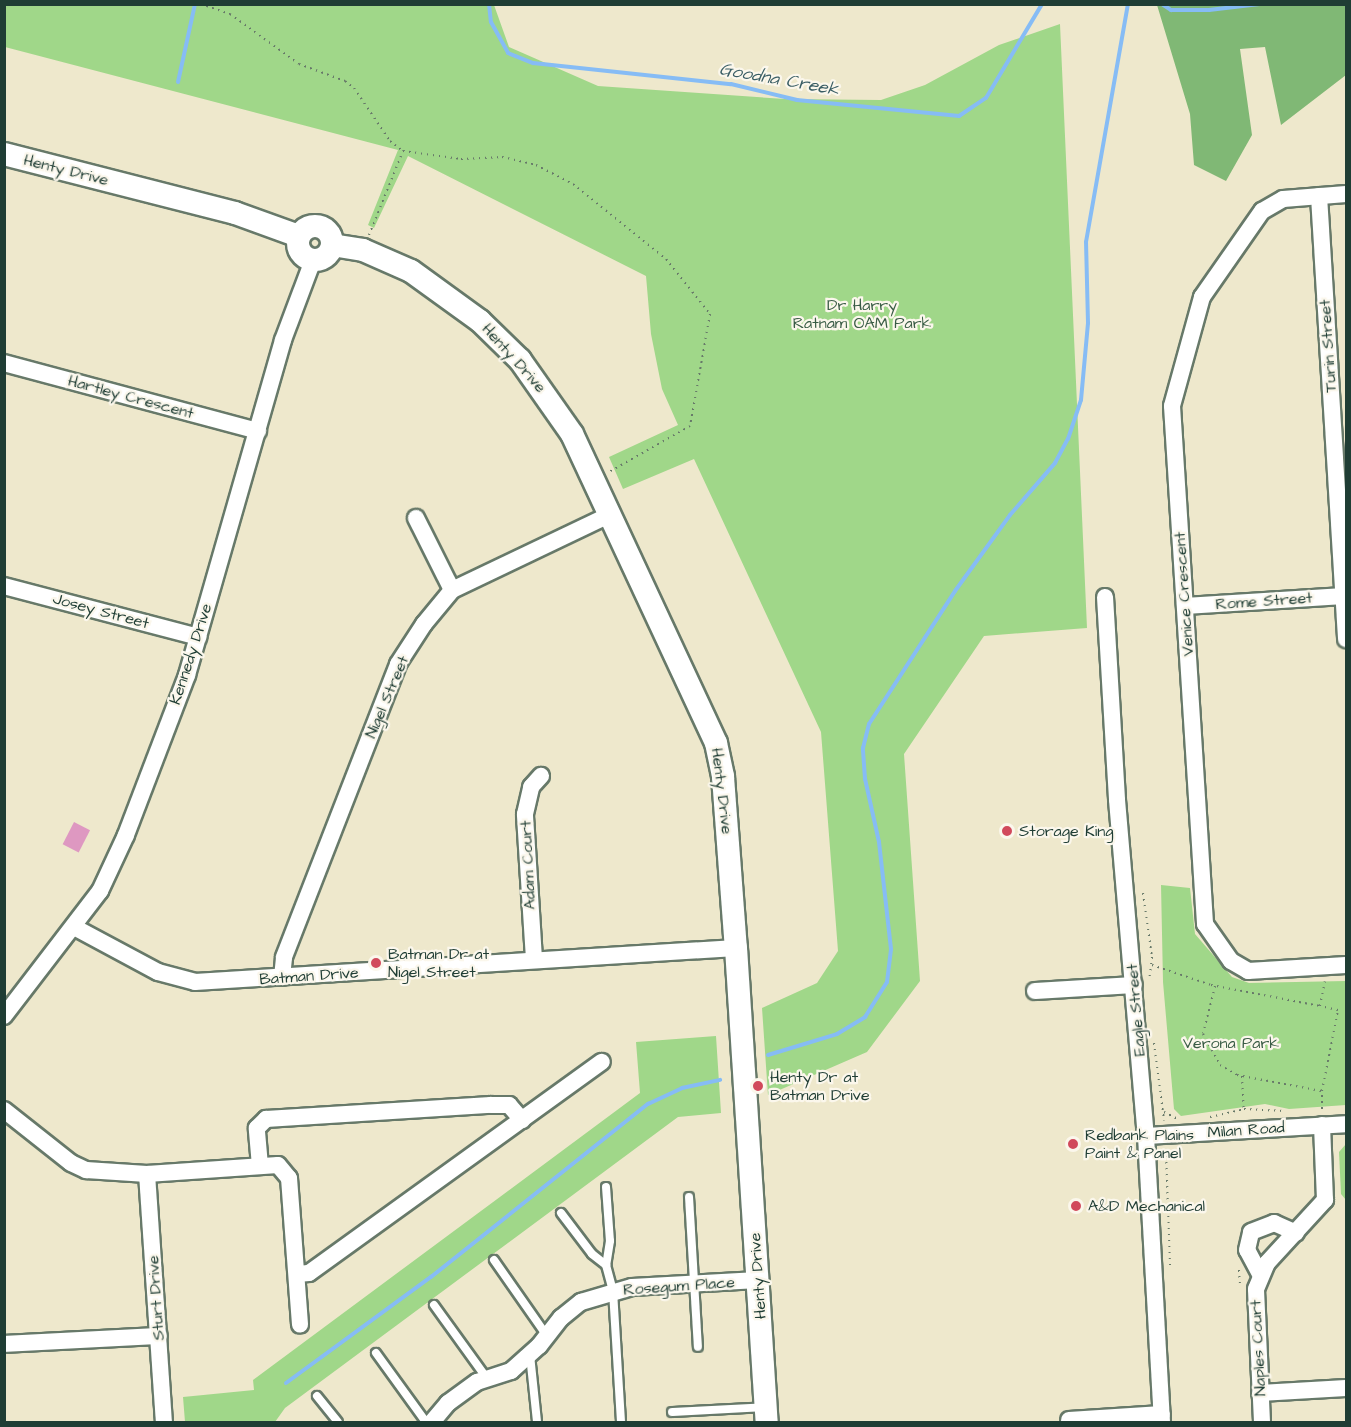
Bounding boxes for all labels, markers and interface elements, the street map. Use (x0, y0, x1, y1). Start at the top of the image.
water label: Goodna Creek (718, 59, 840, 101)
street label: Henty Drive (22, 150, 110, 190)
park label: Dr Harry Ratnam OAM Park (793, 295, 931, 333)
street label: Turin Street (1315, 299, 1341, 393)
street label: Henty Drive (478, 319, 550, 397)
street label: Hartley Crescent (66, 371, 196, 423)
street label: Venice Crescent (1170, 531, 1198, 657)
street label: Rome Street (1215, 588, 1313, 614)
street label: Josey Street (51, 589, 151, 633)
street label: Kennedy Drive (166, 601, 216, 707)
street label: Nigel Street (361, 653, 413, 741)
street label: Henty Drive (707, 747, 737, 835)
street label: Adam Court (516, 820, 540, 910)
place label: Storage King (1019, 821, 1113, 841)
marker: Storage King (1000, 824, 1014, 838)
place label: Batman Dr at Nigel Street (388, 944, 489, 982)
marker: Batman Dr at Nigel Street (369, 956, 383, 970)
street label: Batman Drive (259, 963, 359, 989)
street label: Eagle Street (1122, 963, 1150, 1057)
park label: Verona Park (1183, 1033, 1279, 1053)
place label: Henty Dr at Batman Drive (770, 1067, 870, 1105)
marker: Henty Dr at Batman Drive (751, 1079, 765, 1093)
street label: Milan Road (1207, 1118, 1285, 1142)
place label: Redbank Plains Paint & Panel (1085, 1125, 1194, 1163)
marker: Redbank Plains Paint & Panel (1066, 1137, 1080, 1151)
place label: A&D Mechanical (1088, 1196, 1205, 1216)
marker: A&D Mechanical (1069, 1199, 1083, 1213)
street label: Henty Drive (745, 1232, 771, 1320)
street label: Sturt Drive (143, 1255, 169, 1341)
street label: Rosegum Place (622, 1273, 736, 1299)
street label: Naples Court (1246, 1299, 1270, 1397)

